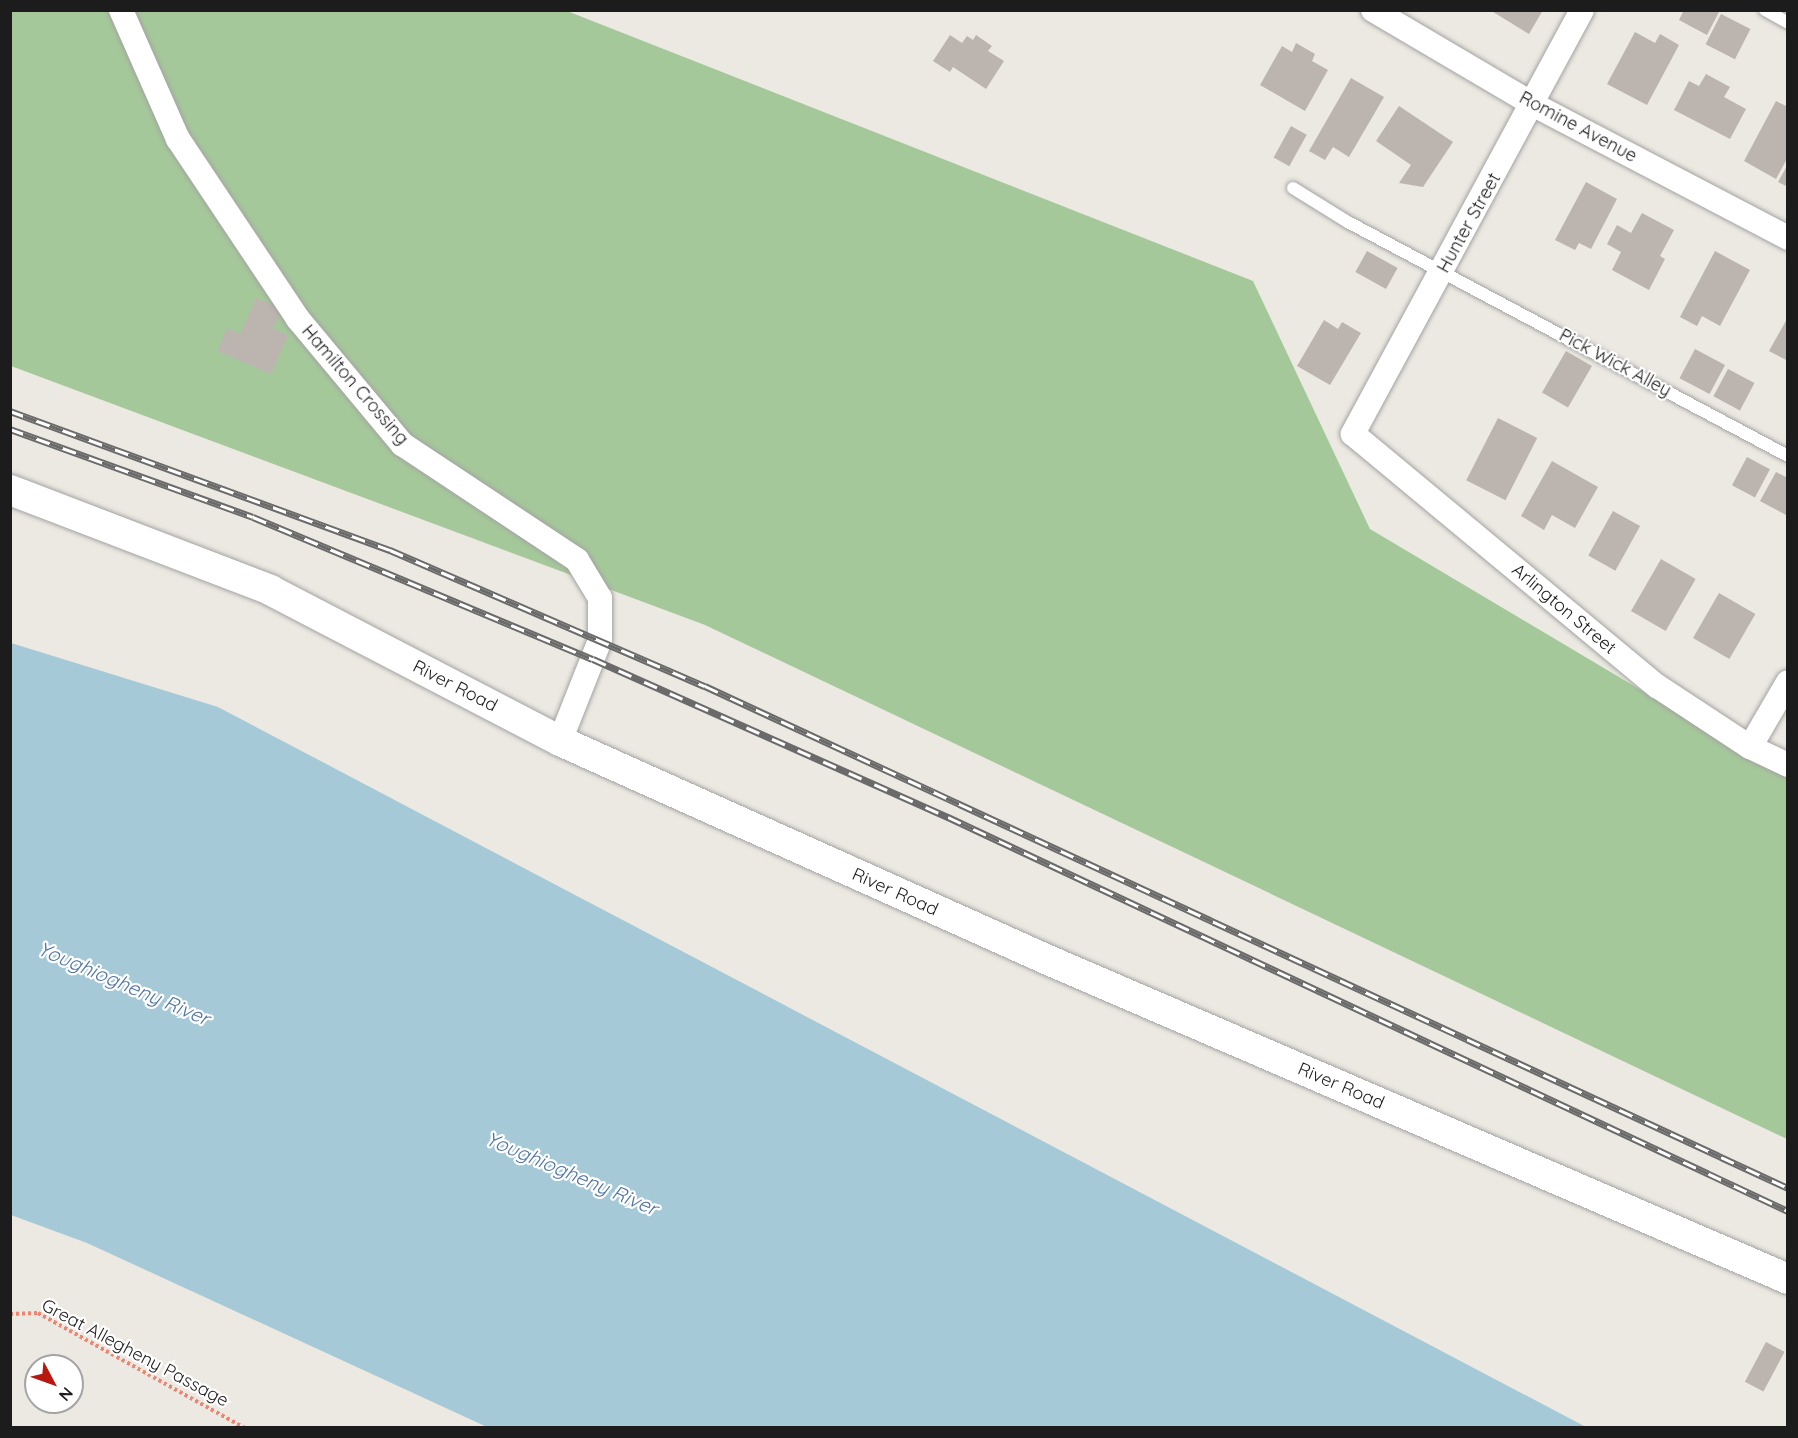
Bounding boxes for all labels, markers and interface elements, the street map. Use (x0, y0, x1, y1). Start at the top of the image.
street label: Romine Avenue (1515, 87, 1641, 167)
street label: Hunter Street (1433, 169, 1505, 277)
street label: Hamilton Crossing (297, 321, 413, 449)
street label: Pick Wick Alley (1555, 324, 1675, 402)
street label: Arlington Street (1507, 559, 1621, 659)
street label: River Road (409, 655, 501, 717)
street label: River Road (849, 863, 941, 921)
water label: Youghiogheny River (34, 936, 214, 1030)
street label: River Road (1294, 1058, 1388, 1114)
water label: Youghiogheny River (482, 1126, 662, 1220)
street label: Great Allegheny Passage (38, 1294, 232, 1412)
north arrow (24, 1354, 84, 1414)
text: N (55, 1383, 77, 1405)

